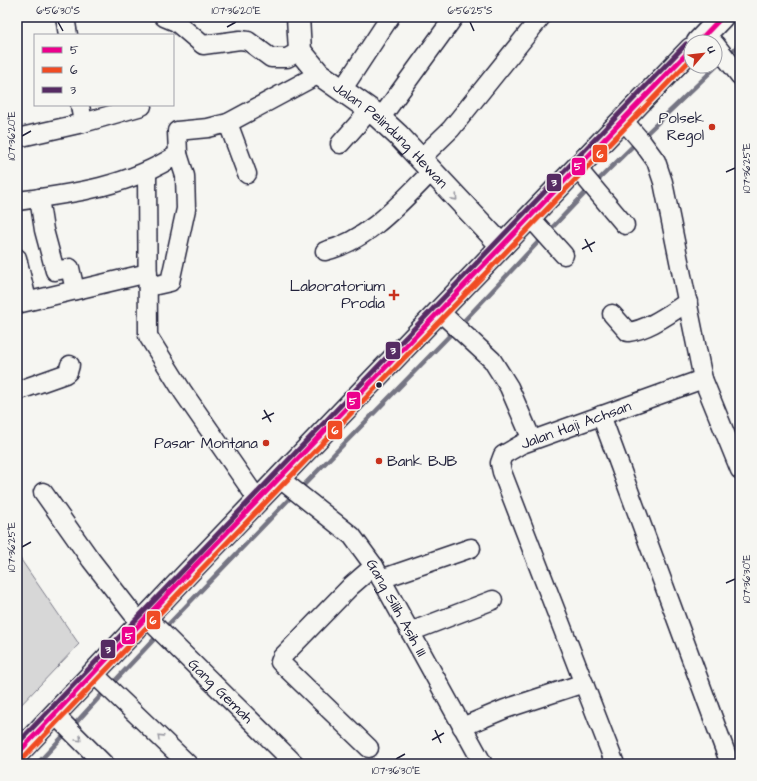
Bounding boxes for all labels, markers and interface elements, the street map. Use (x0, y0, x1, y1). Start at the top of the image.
text: 6°56'30"S (36, 4, 80, 18)
text: 107°36'20"E (211, 4, 261, 18)
text: 6°56'25"S (447, 4, 493, 18)
legend (34, 34, 174, 106)
north arrow (683, 34, 723, 74)
text: 5 (70, 42, 79, 59)
text: U (703, 42, 719, 56)
text: 6 (70, 62, 78, 79)
street label: Jalan Pelindung Hewan (329, 76, 453, 193)
text: 3 (70, 82, 76, 99)
place label: Polsek Regol (659, 108, 704, 147)
text: 107°36'20"E (5, 111, 19, 161)
marker: Polsek Regol (707, 122, 717, 132)
text: 107°36'25"E (740, 143, 754, 193)
line badge: 6 (592, 144, 608, 163)
text: 6 (597, 147, 604, 162)
line badge: 5 (571, 157, 586, 176)
text: 5 (574, 159, 582, 174)
line badge: 3 (546, 173, 562, 192)
text: 3 (550, 175, 557, 190)
one-way arrow (451, 193, 458, 201)
place label: Laboratorium Prodia (290, 276, 385, 314)
marker: Laboratorium Prodia (388, 289, 400, 301)
line badge: 3 (385, 341, 401, 360)
text: 3 (389, 343, 396, 358)
unlabelled marker (374, 380, 384, 390)
line badge: 5 (346, 391, 361, 410)
text: 5 (349, 394, 357, 409)
street label: Jalan Haji Achsan (518, 395, 634, 454)
line badge: 6 (327, 420, 343, 440)
text: 6 (332, 423, 339, 438)
place label: Pasar Montana (154, 433, 258, 454)
marker: Pasar Montana (261, 438, 271, 448)
place label: Bank BJB (387, 451, 458, 472)
marker: Bank BJB (374, 456, 384, 466)
text: 107°36'25"E (5, 522, 19, 572)
street label: Gang Silih Asih III (361, 554, 432, 660)
text: 107°36'30"E (740, 555, 754, 603)
line badge: 6 (146, 610, 161, 630)
text: 6 (150, 613, 157, 628)
line badge: 5 (121, 626, 136, 645)
text: 5 (125, 629, 133, 644)
line badge: 3 (100, 639, 116, 659)
text: 3 (104, 642, 111, 657)
street label: Gang Gemah (183, 654, 259, 728)
one-way arrow (74, 734, 82, 742)
one-way arrow (157, 734, 165, 742)
text: 107°36'30"E (372, 764, 420, 778)

